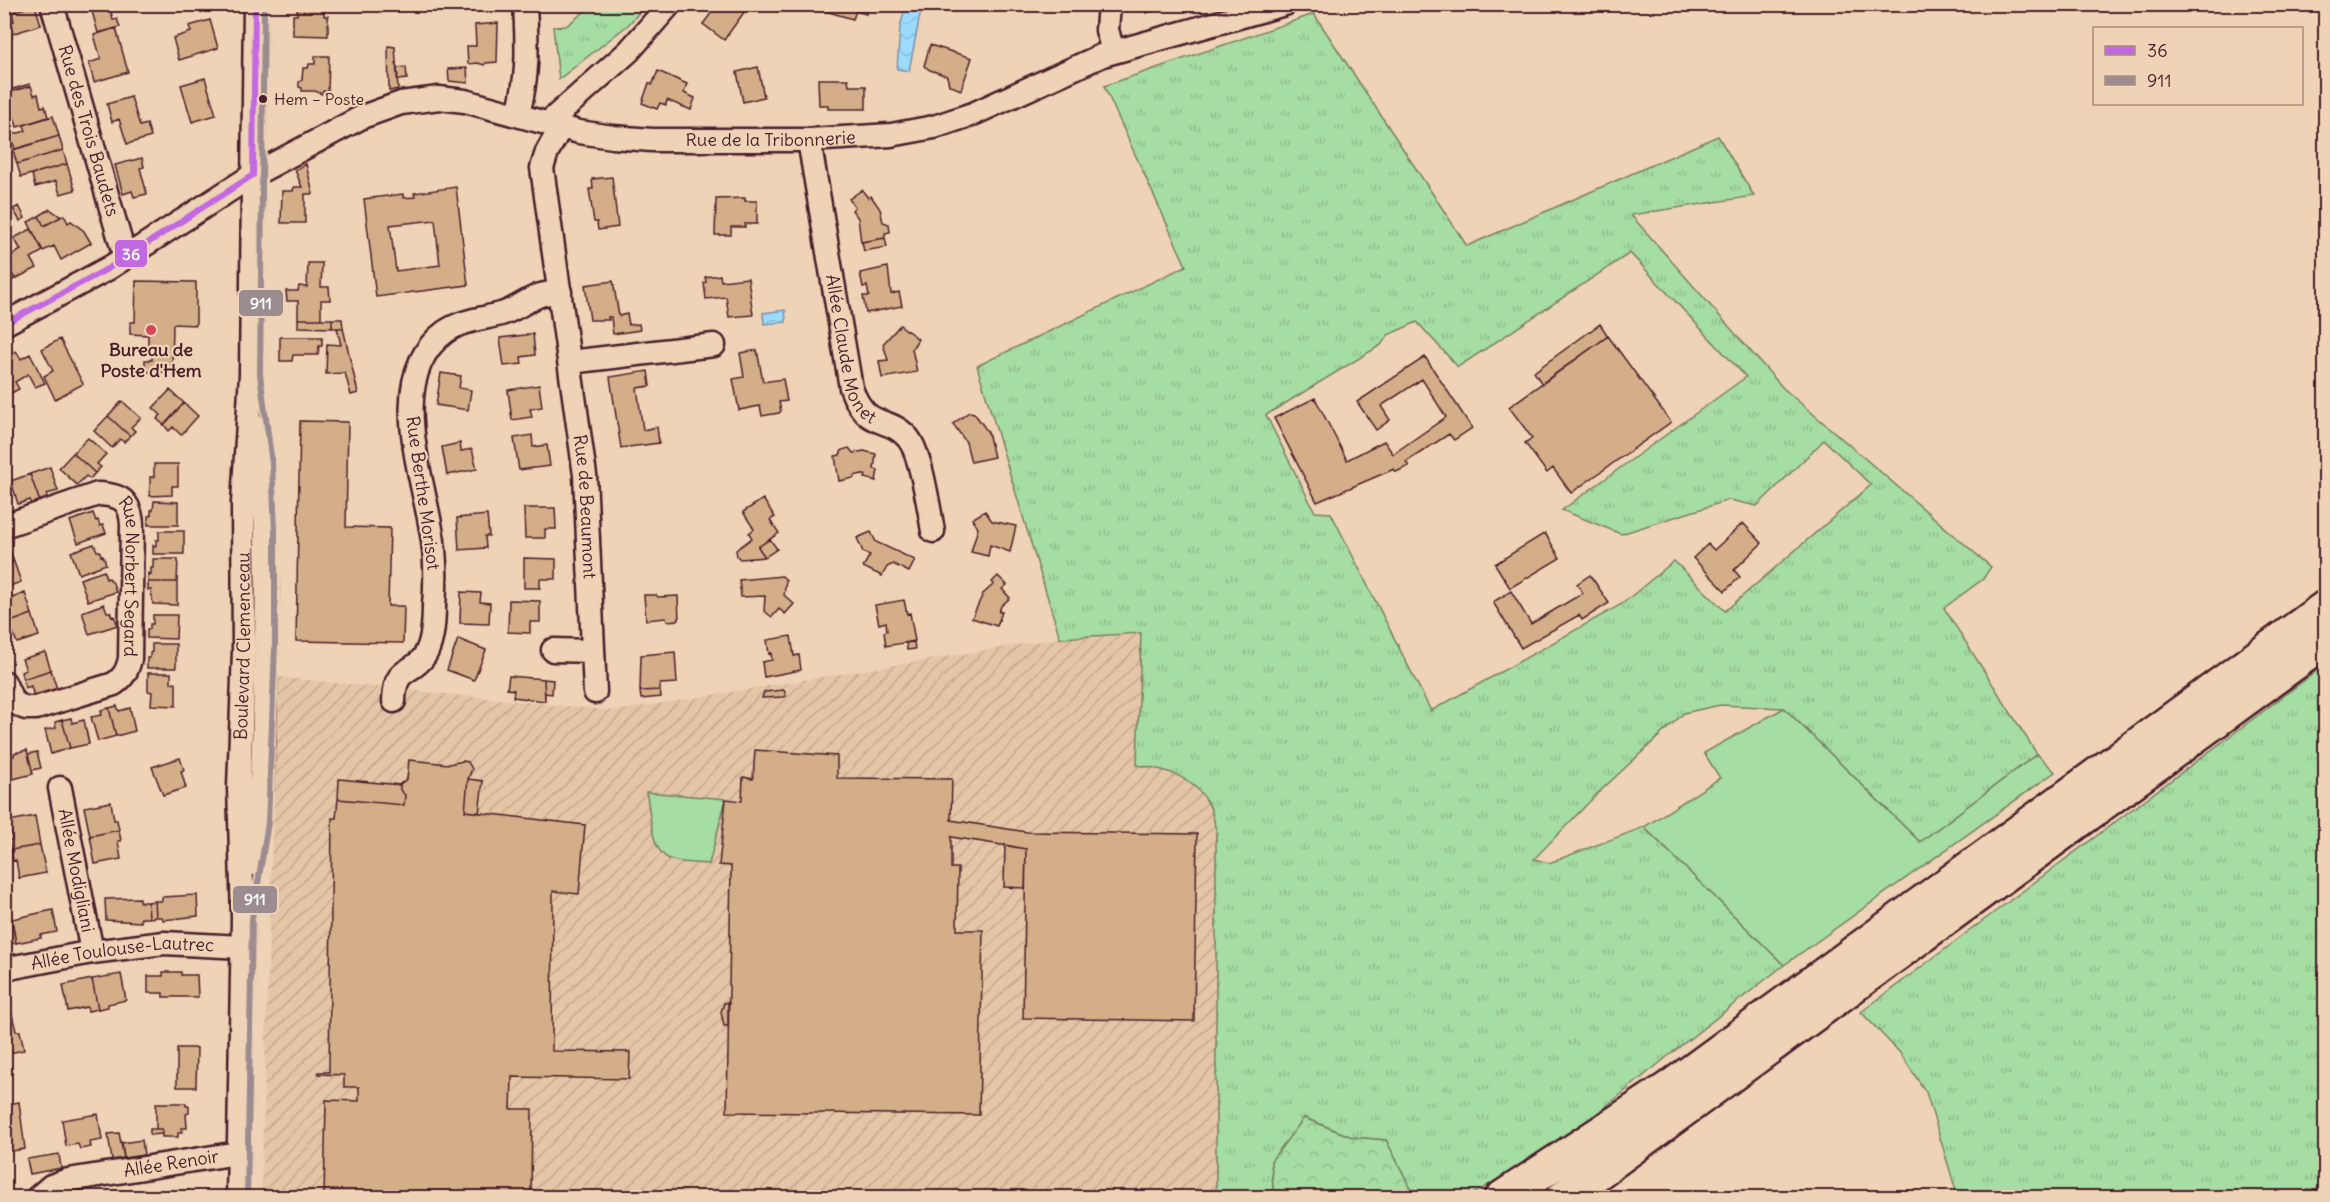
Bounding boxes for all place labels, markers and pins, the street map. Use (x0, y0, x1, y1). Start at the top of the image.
place label: Hem – Poste (274, 89, 364, 109)
marker: Hem – Poste (257, 93, 269, 105)
marker: Bureau de Poste d'Hem (144, 323, 158, 337)
place label: Bureau de Poste d'Hem (101, 338, 202, 382)

